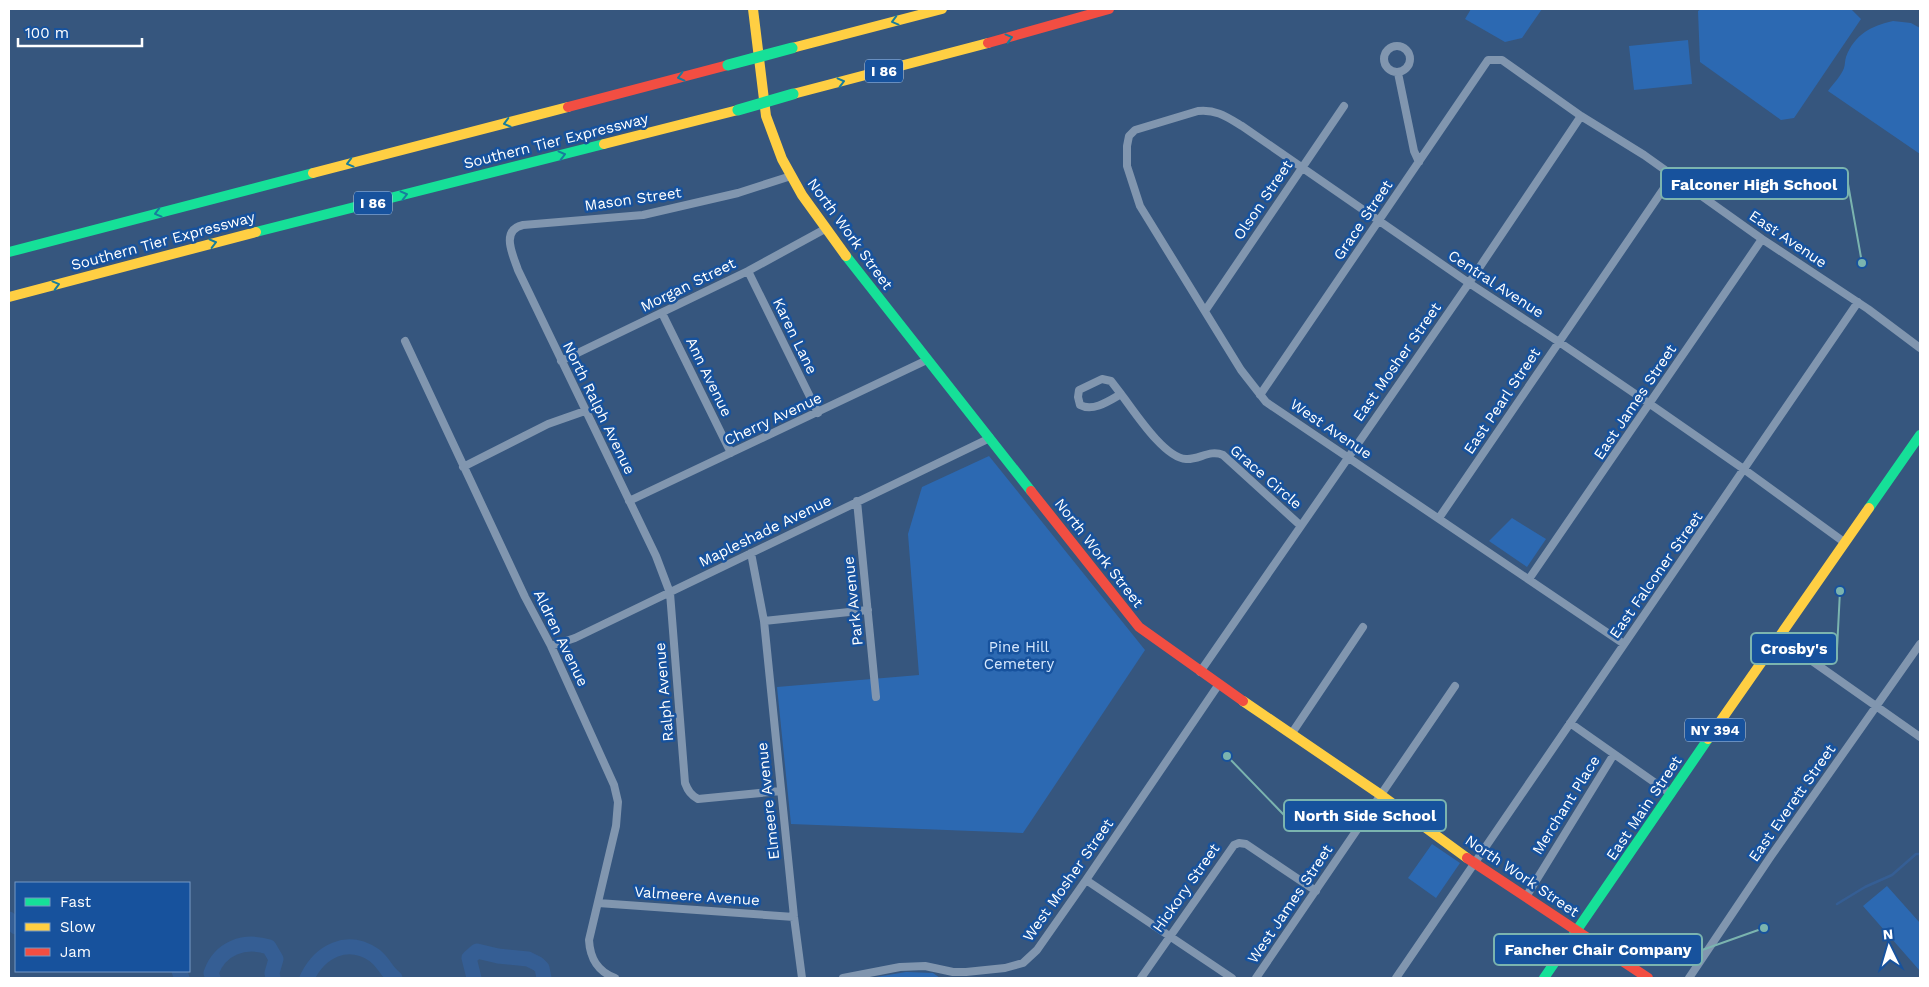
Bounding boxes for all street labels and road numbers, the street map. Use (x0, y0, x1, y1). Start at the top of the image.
road number: I 86 (865, 59, 903, 82)
street label: Southern Tier Expressway (462, 109, 650, 173)
street label: Olson Street (1230, 156, 1297, 243)
street label: North Work Street (804, 175, 897, 294)
street label: Grace Street (1330, 176, 1397, 263)
street label: Mason Street (583, 183, 683, 215)
road number: I 86 (354, 192, 392, 214)
street label: East Avenue (1746, 206, 1830, 272)
street label: Southern Tier Expressway (69, 208, 257, 274)
street label: Central Avenue (1445, 246, 1547, 322)
street label: Morgan Street (638, 254, 739, 316)
street label: Karen Lane (769, 295, 821, 377)
street label: East Mosher Street (1349, 299, 1445, 425)
street label: Ann Avenue (682, 334, 736, 420)
street label: North Ralph Avenue (559, 339, 639, 477)
street label: East James Street (1590, 340, 1681, 463)
street label: East Pearl Street (1460, 344, 1545, 457)
street label: Cherry Avenue (721, 389, 825, 449)
street label: West Avenue (1287, 395, 1375, 463)
street label: Grace Circle (1226, 441, 1306, 513)
street label: Mapleshade Avenue (696, 491, 834, 571)
street label: North Work Street (1051, 495, 1148, 612)
street label: East Falconer Street (1606, 508, 1707, 642)
street label: Park Avenue (839, 556, 867, 646)
street label: Aldren Avenue (530, 587, 592, 689)
street label: Ralph Avenue (651, 642, 677, 742)
road number: NY 394 (1685, 718, 1745, 742)
street label: East Everett Street (1745, 740, 1840, 865)
street label: Elmeere Avenue (753, 741, 783, 861)
street label: Merchant Place (1528, 752, 1604, 858)
street label: East Main Street (1602, 752, 1686, 864)
street label: West Mosher Street (1019, 815, 1117, 945)
street label: North Work Street (1462, 831, 1583, 921)
street label: Hickory Street (1149, 840, 1224, 936)
street label: West James Street (1244, 841, 1337, 967)
street label: Valmeere Avenue (634, 883, 760, 909)

